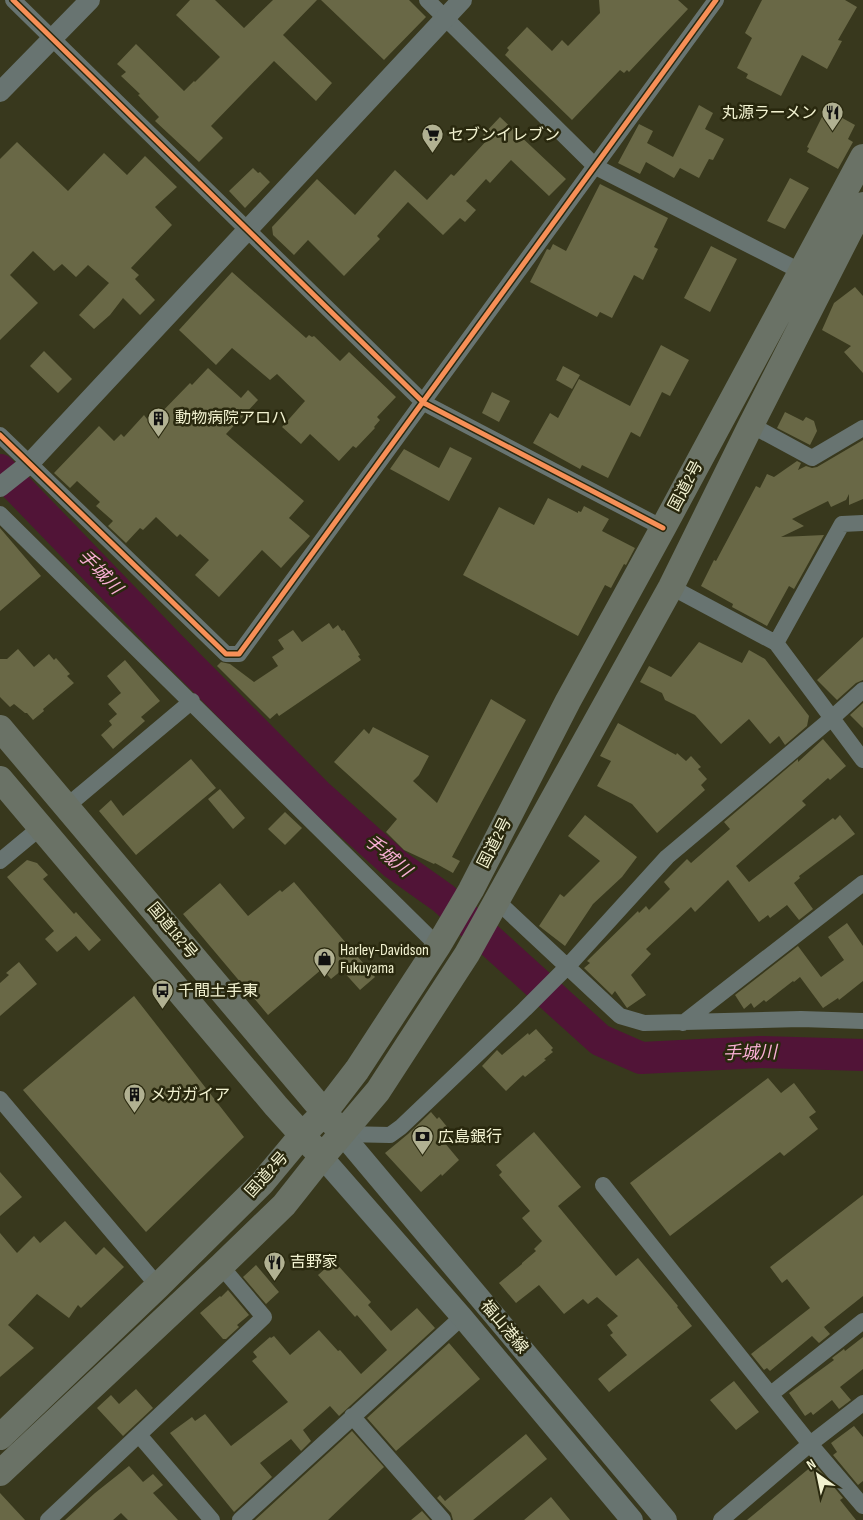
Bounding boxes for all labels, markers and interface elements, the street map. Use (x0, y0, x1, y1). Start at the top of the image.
restaurant icon: 丸源ラーメン (821, 101, 845, 132)
place label: 丸源ラーメン (722, 104, 817, 123)
supermarket icon: セブンイレブン (420, 123, 444, 154)
place label: セブンイレブン (448, 126, 560, 145)
building icon: 動物病院アロハ (147, 406, 171, 437)
place label: 動物病院アロハ (175, 409, 287, 428)
street label: 国道2号 (665, 457, 707, 515)
water label: 手城川 (74, 545, 128, 600)
street label: 国道2号 (474, 814, 516, 872)
water label: 手城川 (361, 831, 417, 883)
street label: 国道182号 (143, 899, 201, 963)
place label: Harley-Davidson Fukuyama (340, 941, 429, 978)
shop icon: Harley-Davidson Fukuyama (312, 947, 336, 978)
bus stop icon: 千間土手東 (150, 979, 174, 1010)
place label: 千間土手東 (178, 982, 258, 1001)
water label: 手城川 (723, 1042, 779, 1064)
building icon: メガガイア (122, 1083, 146, 1114)
place label: メガガイア (150, 1086, 230, 1105)
bank icon: 広島銀行 (410, 1125, 434, 1156)
place label: 広島銀行 (438, 1128, 502, 1147)
street label: 国道2号 (242, 1148, 292, 1202)
restaurant icon: 吉野家 (262, 1250, 286, 1281)
place label: 吉野家 (290, 1253, 338, 1272)
street label: 福山港線 (476, 1296, 532, 1358)
north arrow (793, 1450, 843, 1500)
text: N (803, 1455, 819, 1474)

